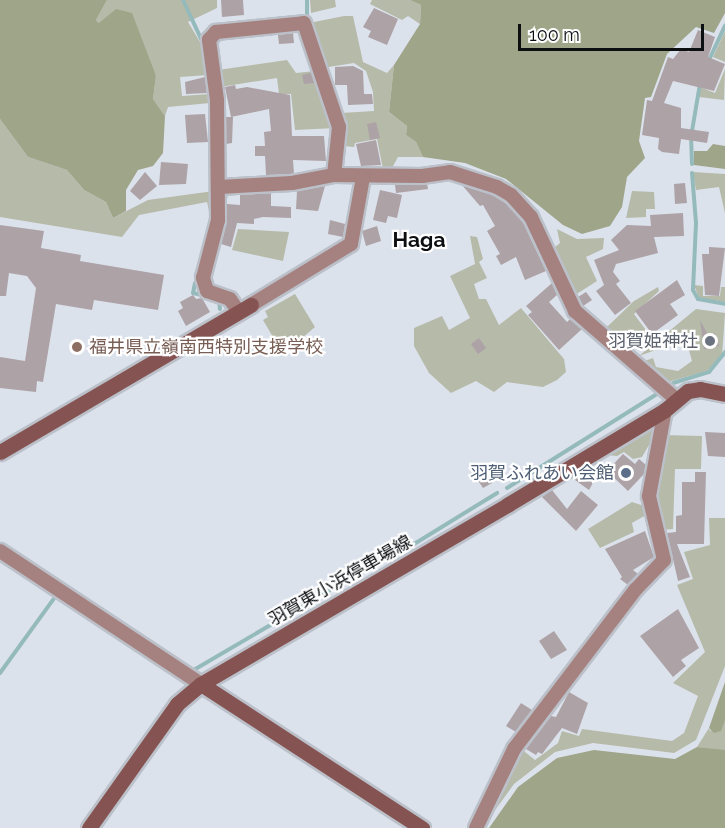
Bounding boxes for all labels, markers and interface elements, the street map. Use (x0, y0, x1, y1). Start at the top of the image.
scale bar (521, 12, 707, 50)
text: 100 m (529, 24, 580, 45)
district label: Haga (393, 227, 445, 253)
place label: 羽賀姫神社 (608, 330, 698, 352)
marker: 羽賀姫神社 (703, 334, 717, 348)
place label: 福井県立嶺南西特別支援学校 (89, 336, 323, 358)
marker: 福井県立嶺南西特別支援学校 (70, 340, 84, 354)
place label: 羽賀ふれあい会館 (470, 462, 614, 484)
marker: 羽賀ふれあい会館 (619, 466, 633, 480)
street label: 羽賀東小浜停車場線 (264, 531, 416, 631)

